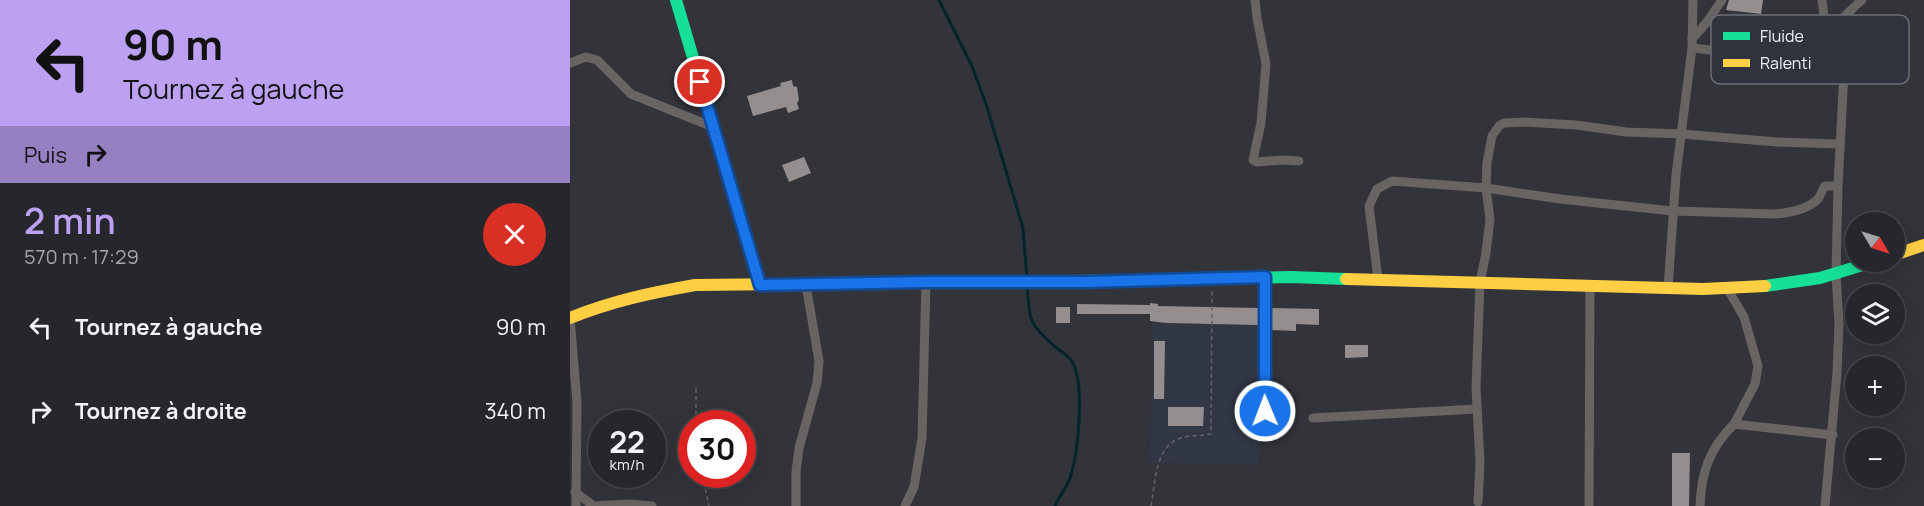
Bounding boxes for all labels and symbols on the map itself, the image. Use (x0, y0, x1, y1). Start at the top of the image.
legend (1711, 15, 1909, 84)
text: Fluide (1760, 25, 1804, 47)
text: Ralenti (1760, 52, 1811, 74)
pin (674, 56, 725, 107)
north arrow (1845, 212, 1905, 272)
position arrow (1233, 379, 1297, 443)
speed limit sign: 30 (678, 410, 756, 488)

